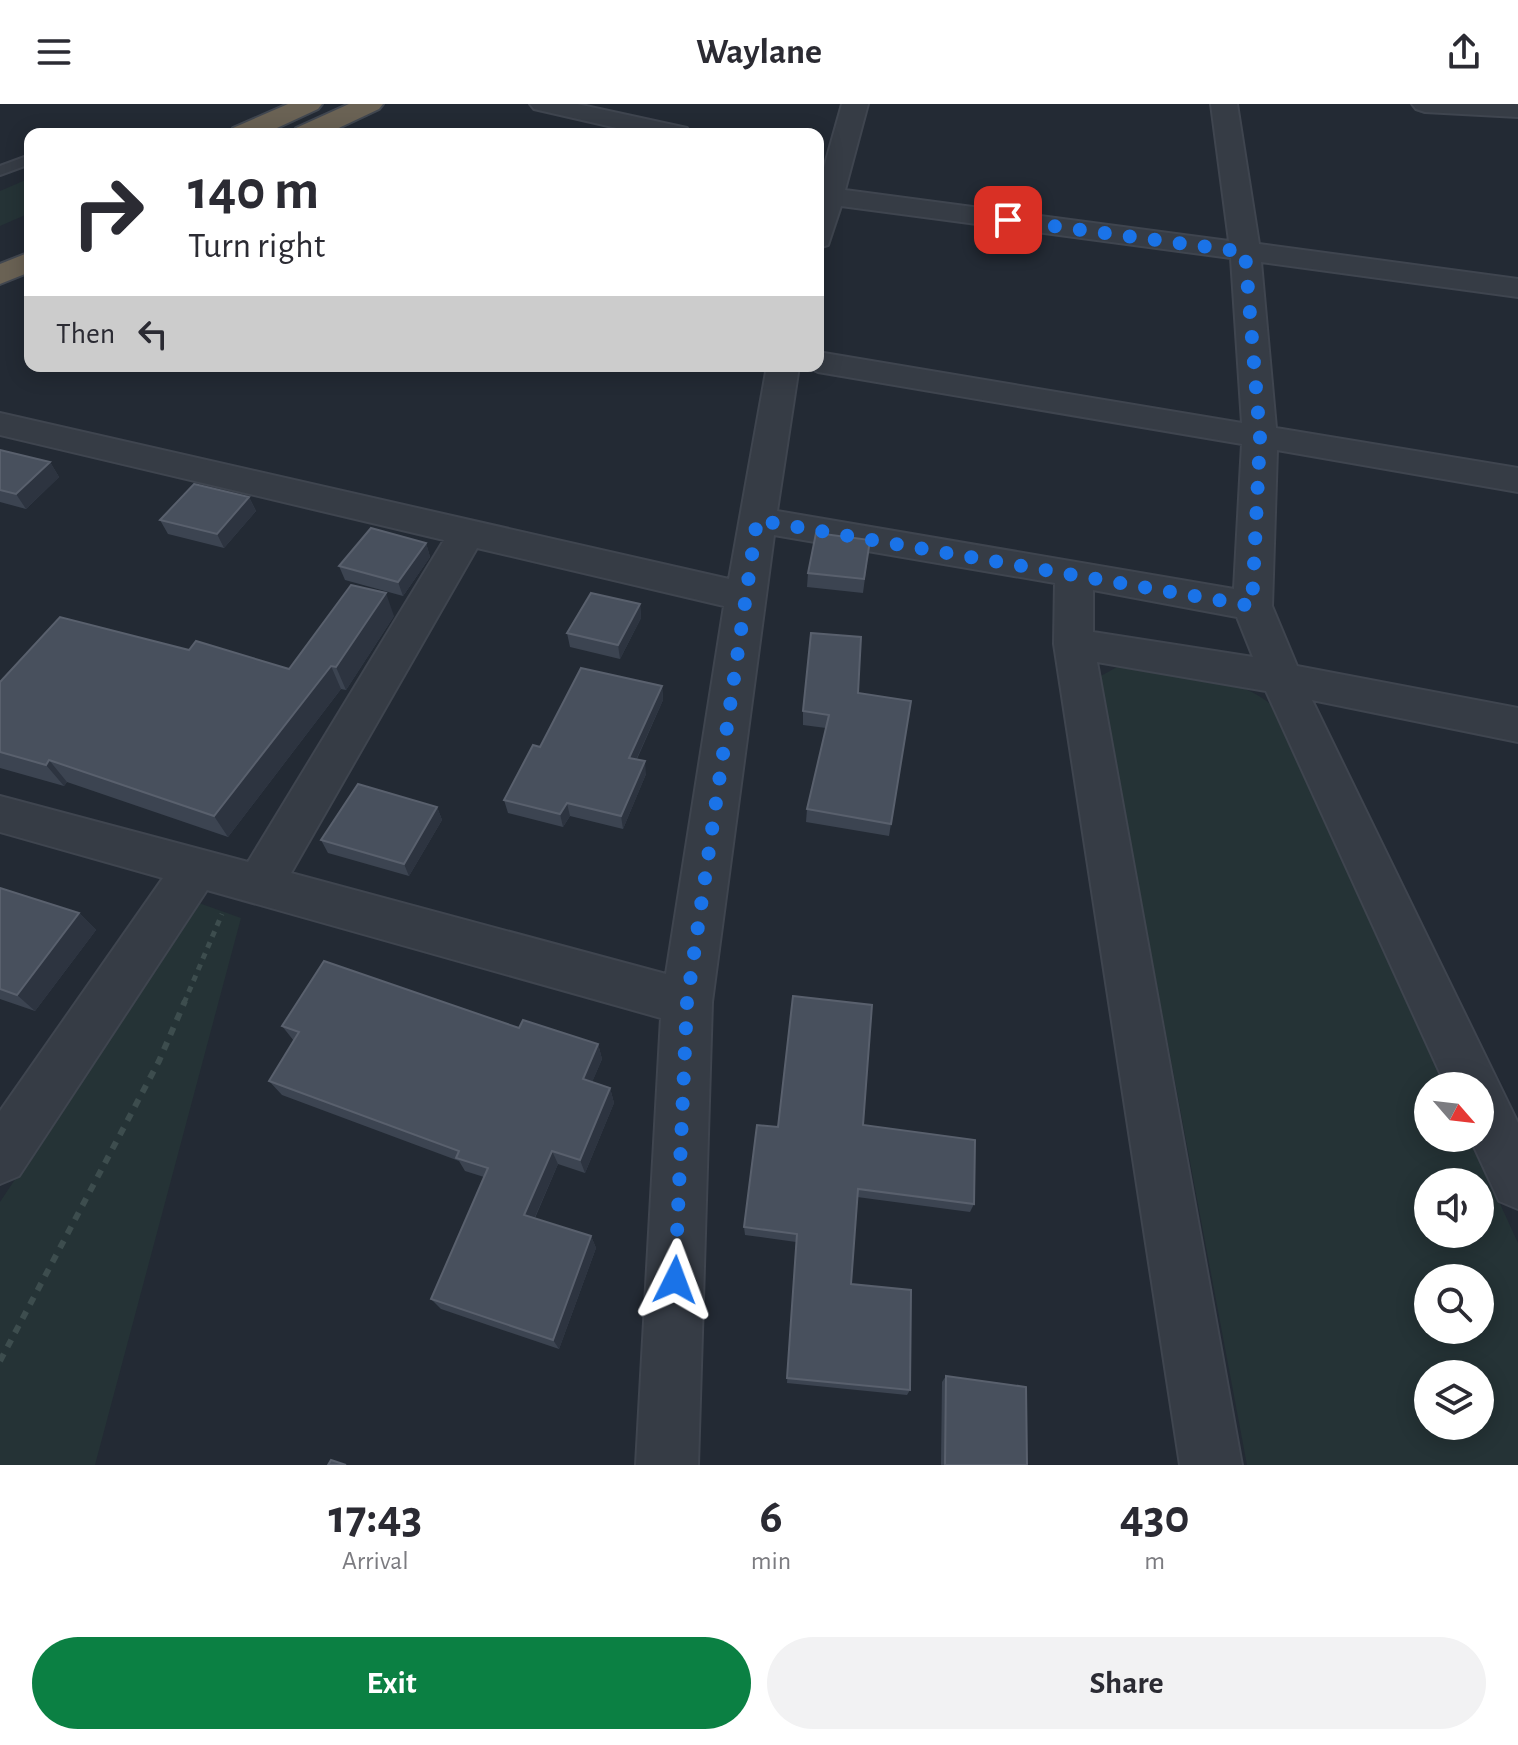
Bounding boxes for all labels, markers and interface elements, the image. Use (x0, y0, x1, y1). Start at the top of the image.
icon: menu (32, 30, 76, 74)
icon: share (1442, 30, 1486, 74)
text: Waylane (696, 34, 822, 70)
icon: right (56, 160, 160, 264)
text: 140 m (188, 163, 319, 219)
pin (974, 186, 1042, 254)
icon: arrive (986, 198, 1030, 242)
text: Turn right (188, 228, 325, 264)
icon: left (131, 312, 175, 356)
text: Then (56, 319, 115, 349)
north arrow (1414, 1072, 1494, 1152)
map controls (1414, 1072, 1494, 1440)
button: sound (1414, 1168, 1494, 1248)
position arrow (633, 1238, 717, 1322)
button: search (1414, 1264, 1494, 1344)
button: layers (1414, 1360, 1494, 1440)
text: 17:43 (328, 1494, 422, 1542)
text: 6 (759, 1494, 783, 1542)
text: 430 (1120, 1494, 1190, 1542)
text: Arrival (342, 1548, 409, 1574)
text: min (751, 1548, 791, 1574)
text: m (1144, 1548, 1165, 1574)
button: Exit (32, 1637, 751, 1729)
button: Share (767, 1637, 1486, 1729)

